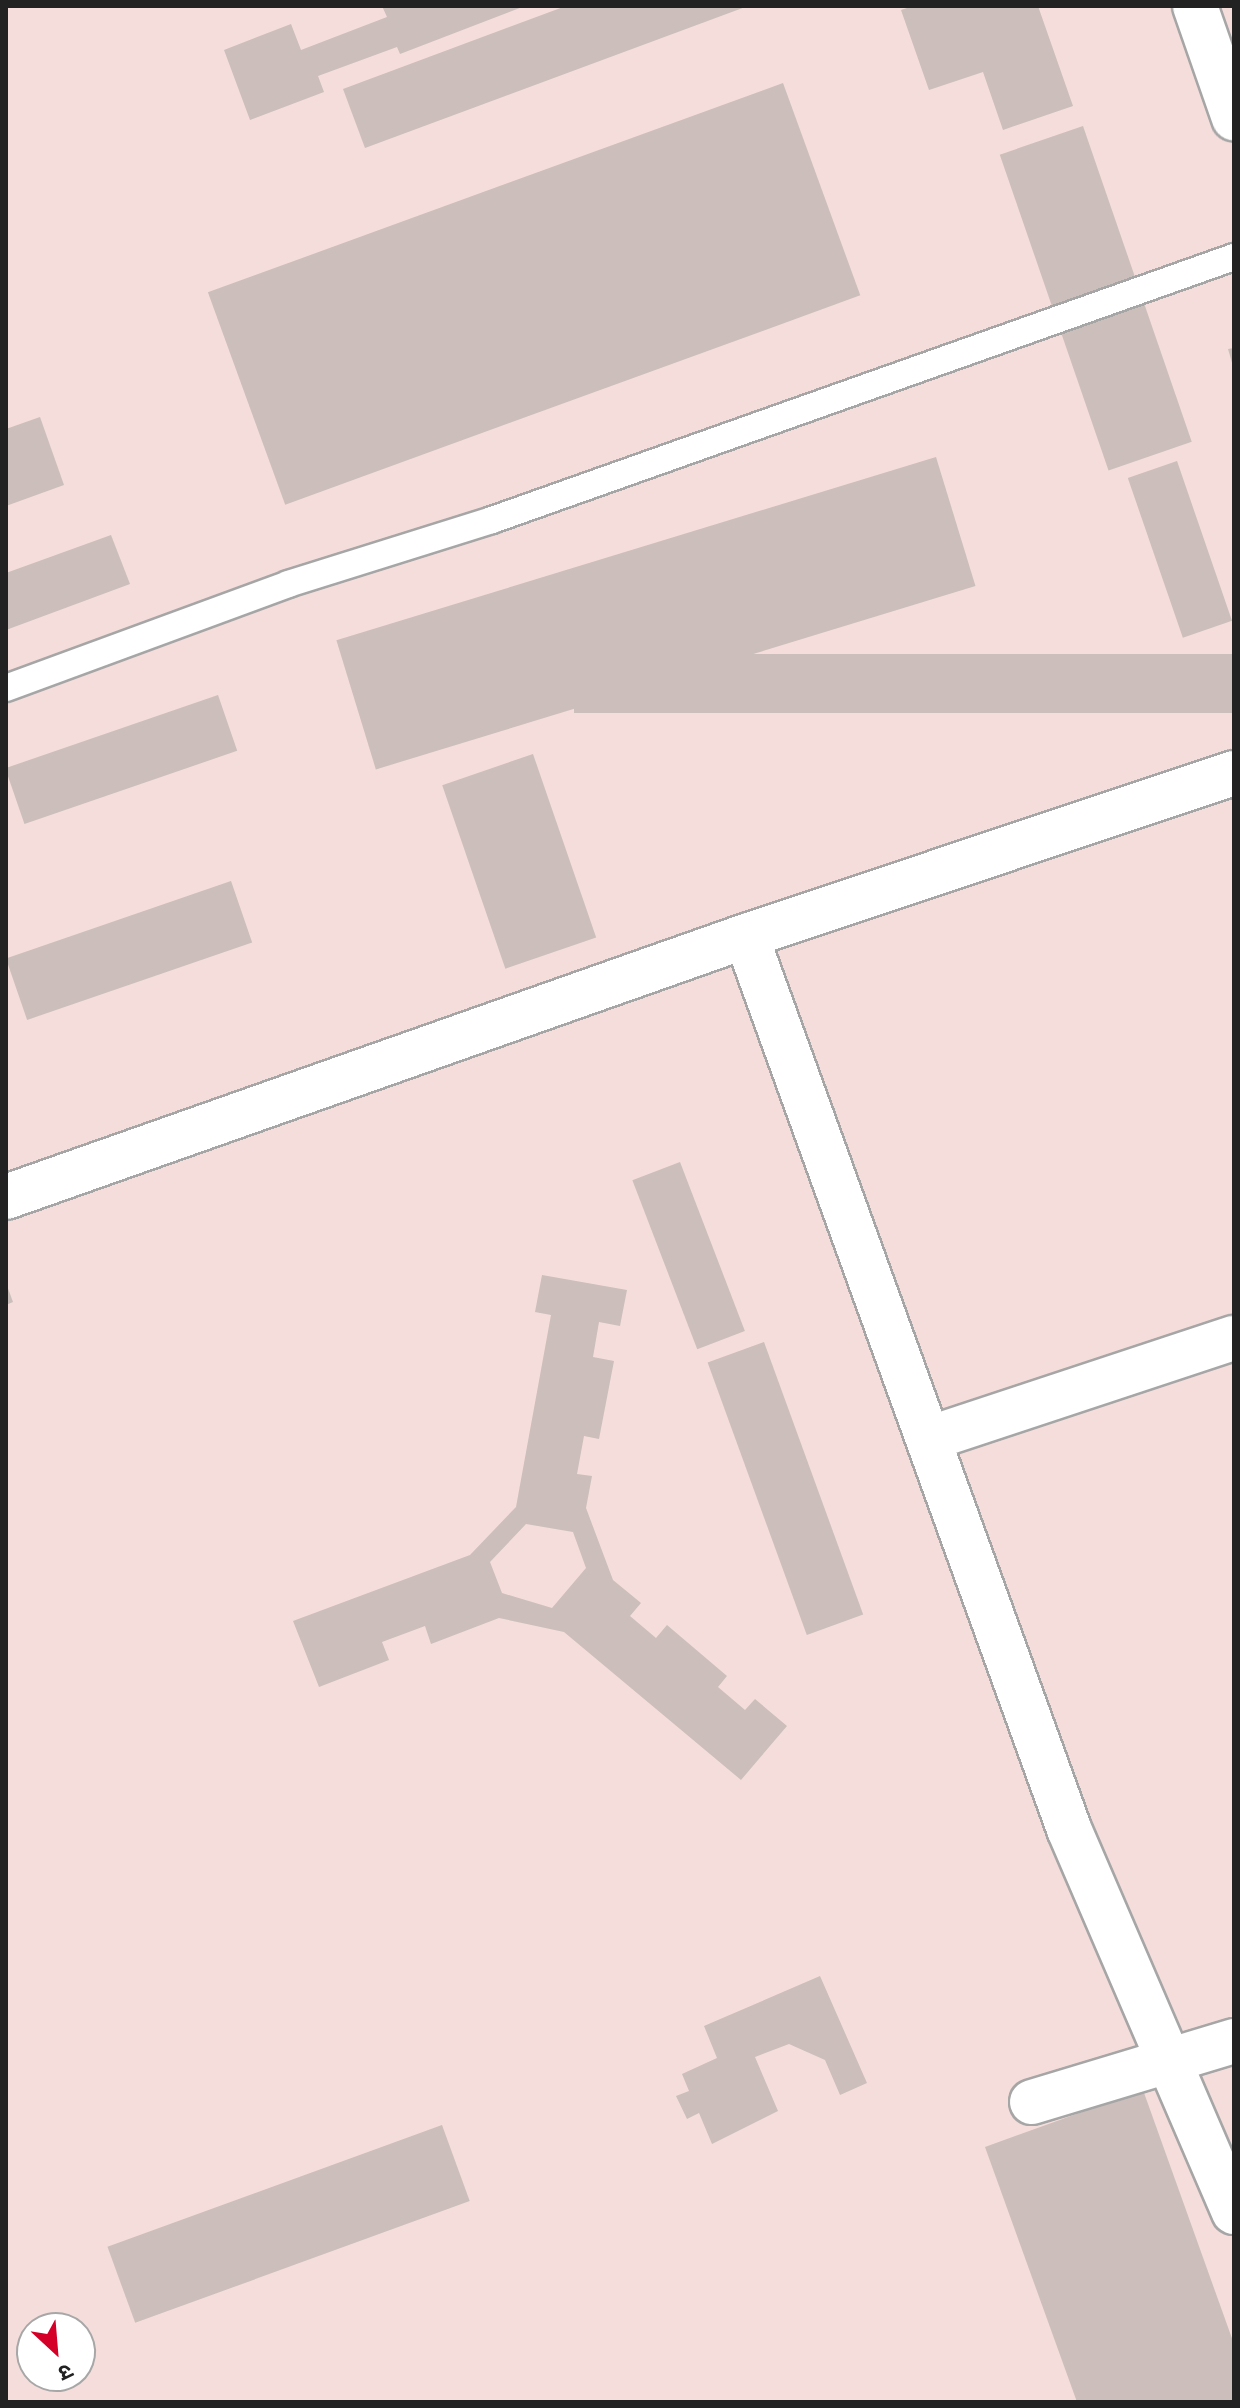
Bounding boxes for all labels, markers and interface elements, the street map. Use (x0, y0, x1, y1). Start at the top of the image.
north arrow (16, 2312, 96, 2392)
text: उ (55, 2358, 77, 2386)

